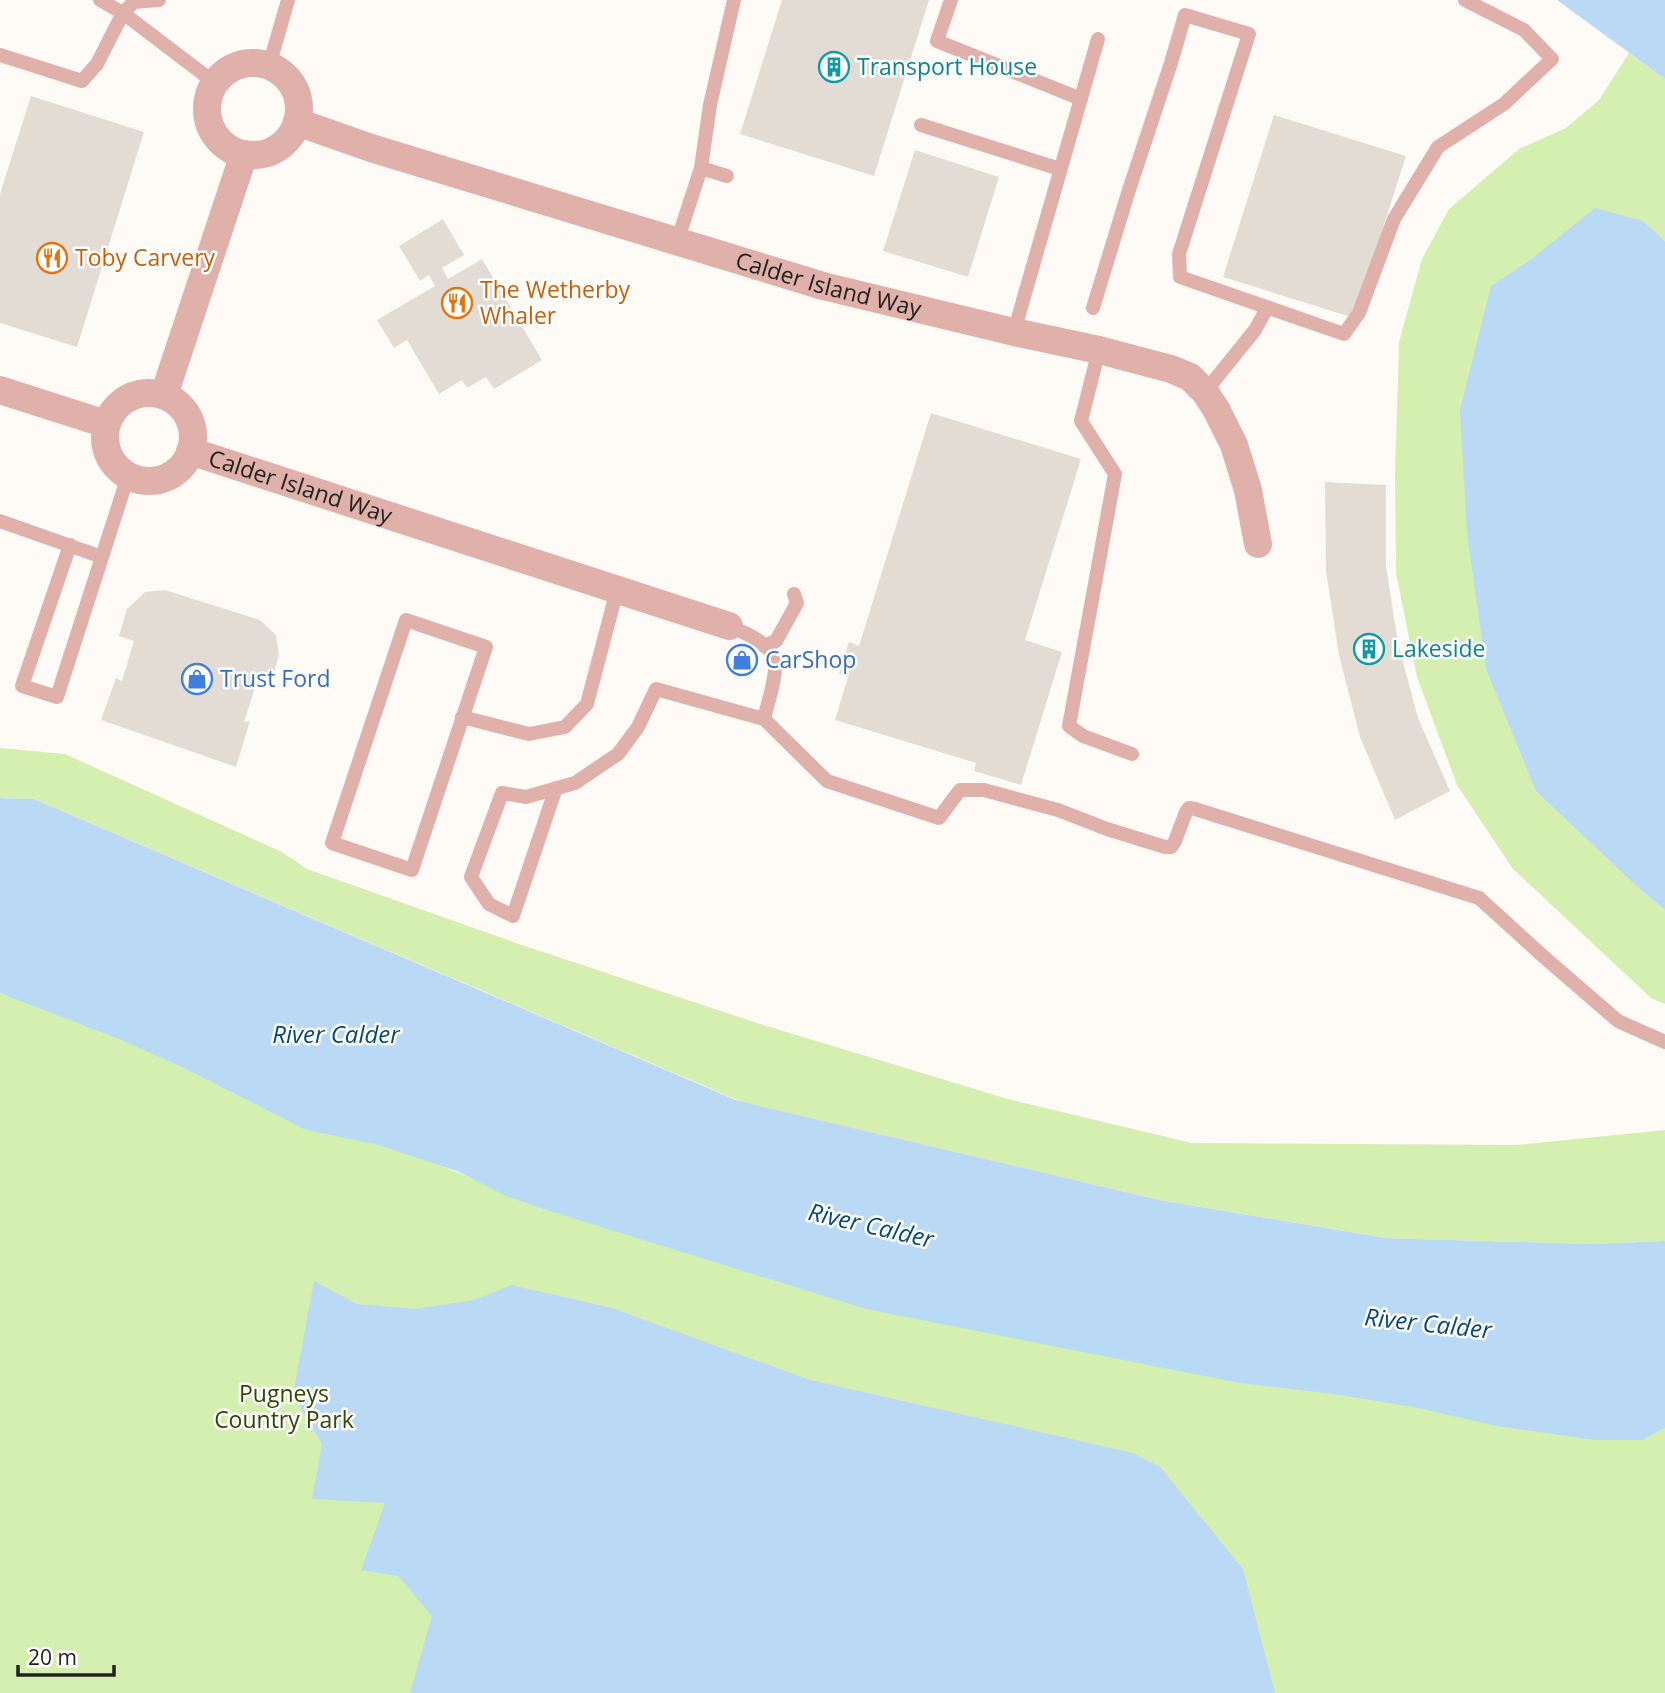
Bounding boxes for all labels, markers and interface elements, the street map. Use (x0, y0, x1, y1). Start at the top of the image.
building icon: Transport House (817, 50, 851, 84)
place label: Transport House (857, 50, 1037, 82)
restaurant icon: Toby Carvery (35, 241, 69, 275)
place label: Toby Carvery (75, 241, 216, 273)
street label: Calder Island Way (732, 243, 925, 324)
place label: The Wetherby Whaler (480, 273, 631, 331)
restaurant icon: The Wetherby Whaler (440, 286, 474, 320)
street label: Calder Island Way (205, 441, 397, 531)
building icon: Lakeside (1352, 632, 1386, 666)
place label: Lakeside (1392, 632, 1486, 664)
shop icon: CarShop (725, 643, 759, 677)
place label: CarShop (765, 643, 856, 675)
shop icon: Trust Ford (180, 662, 214, 696)
place label: Trust Ford (220, 662, 331, 694)
water label: River Calder (272, 1017, 401, 1050)
water label: River Calder (805, 1194, 939, 1255)
water label: River Calder (1363, 1299, 1495, 1346)
park label: Pugneys Country Park (214, 1377, 354, 1435)
scale bar (18, 1634, 114, 1678)
text: 20 m (28, 1643, 77, 1671)

